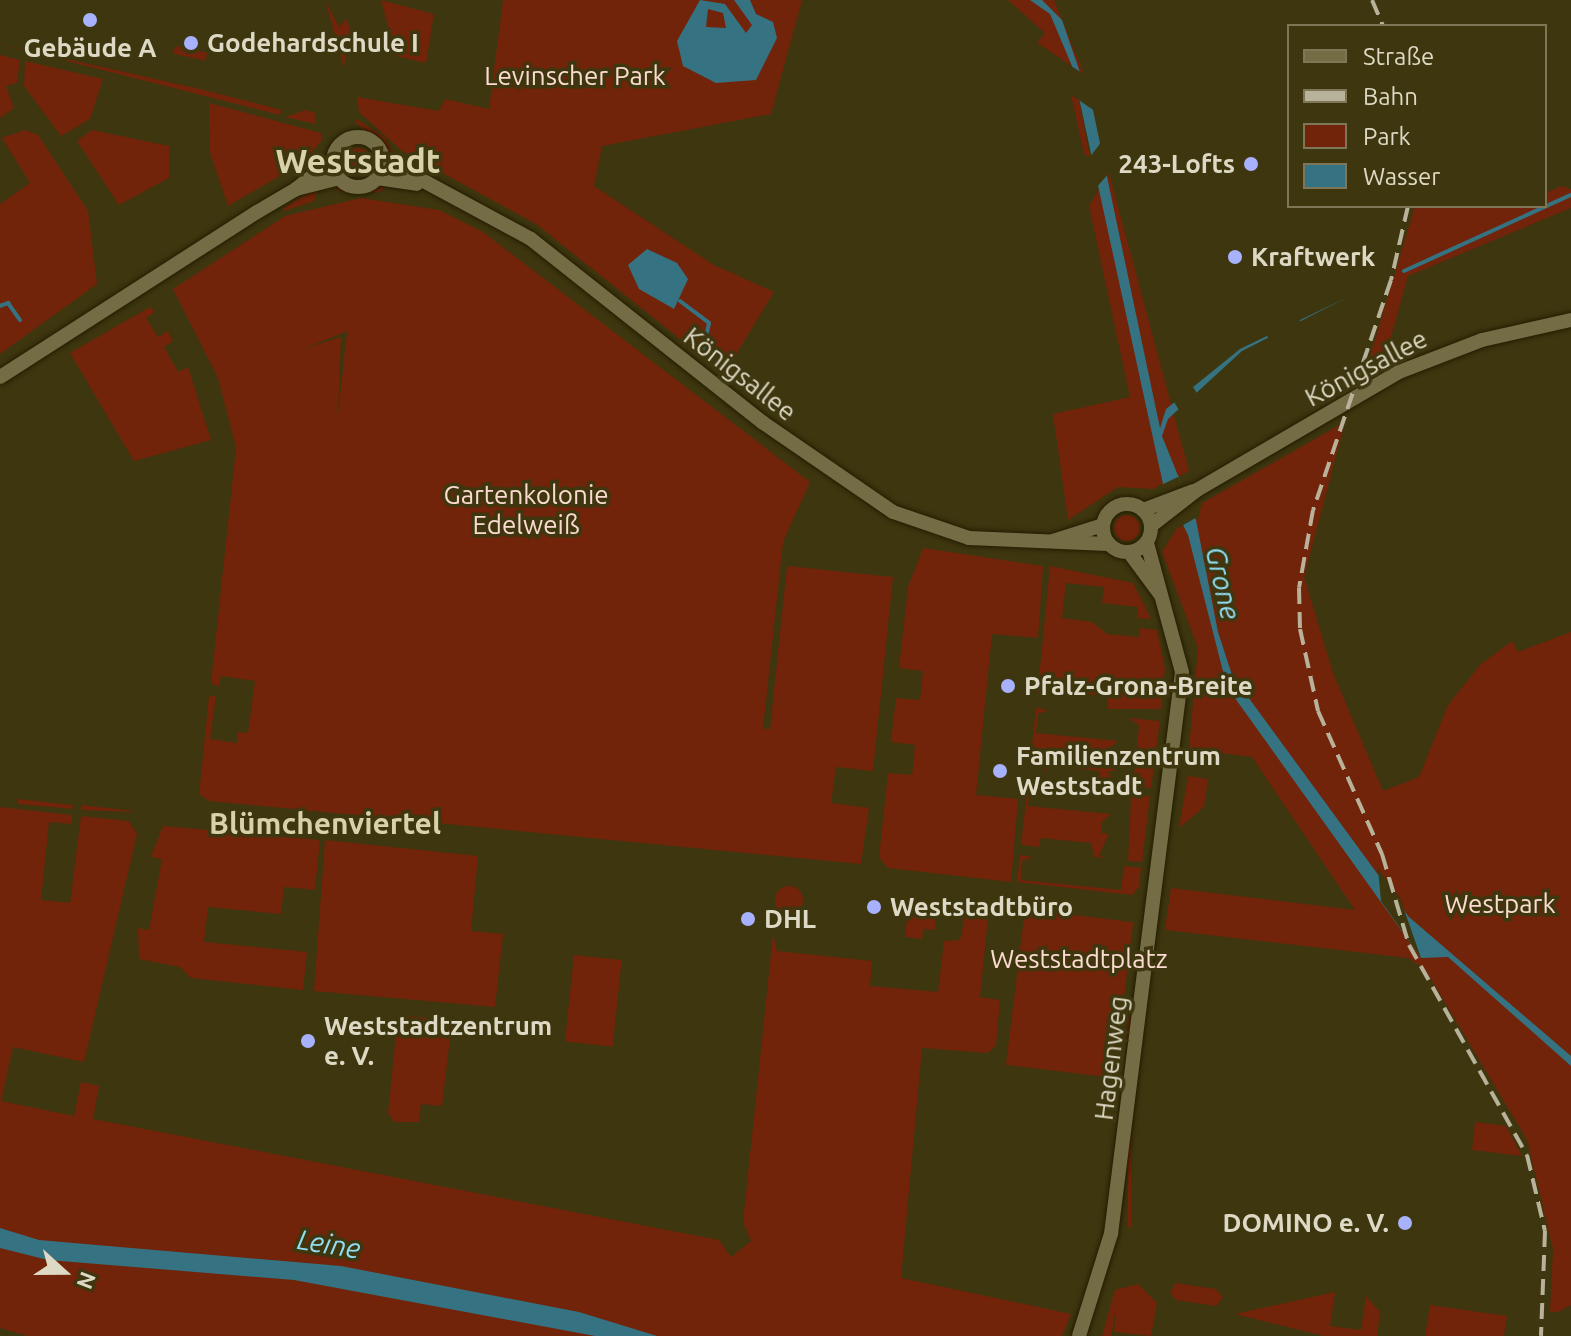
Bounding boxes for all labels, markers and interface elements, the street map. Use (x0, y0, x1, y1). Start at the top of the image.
marker: Gebäude A (81, 11, 99, 29)
legend (1287, 24, 1547, 208)
place label: Godehardschule I (207, 27, 419, 59)
place label: Gebäude A (24, 32, 156, 64)
marker: Godehardschule I (182, 34, 200, 52)
text: Straße (1363, 43, 1434, 70)
park label: Levinscher Park (484, 60, 666, 92)
text: Bahn (1363, 83, 1418, 110)
text: Park (1363, 123, 1411, 150)
district label: Weststadt (275, 141, 441, 181)
place label: 243-Lofts (1118, 148, 1235, 180)
marker: 243-Lofts (1242, 155, 1260, 173)
text: Wasser (1363, 163, 1440, 190)
place label: Kraftwerk (1251, 241, 1375, 273)
marker: Kraftwerk (1226, 248, 1244, 266)
street label: Königsallee (678, 321, 802, 427)
street label: Königsallee (1300, 323, 1432, 413)
park label: Gartenkolonie Edelweiß (443, 479, 609, 540)
water label: Grone (1198, 543, 1248, 623)
place label: Pfalz-Grona-Breite (1024, 670, 1253, 702)
marker: Pfalz-Grona-Breite (999, 677, 1017, 695)
place label: Familienzentrum Weststadt (1016, 740, 1221, 802)
marker: Familienzentrum Weststadt (991, 762, 1009, 780)
district label: Blümchenviertel (209, 805, 441, 841)
park label: Westpark (1444, 888, 1556, 920)
place label: Weststadtbüro (890, 891, 1073, 923)
marker: Weststadtbüro (865, 898, 883, 916)
place label: DHL (764, 903, 816, 935)
marker: DHL (739, 910, 757, 928)
park label: Weststadtplatz (990, 943, 1168, 975)
street label: Hagenweg (1088, 994, 1134, 1122)
place label: Weststadtzentrum e. V. (324, 1010, 552, 1072)
marker: Weststadtzentrum e. V. (299, 1032, 317, 1050)
place label: DOMINO e. V. (1222, 1207, 1389, 1239)
marker: DOMINO e. V. (1396, 1214, 1414, 1232)
water label: Leine (295, 1222, 363, 1266)
north arrow (24, 1232, 104, 1312)
text: N (72, 1269, 101, 1293)

